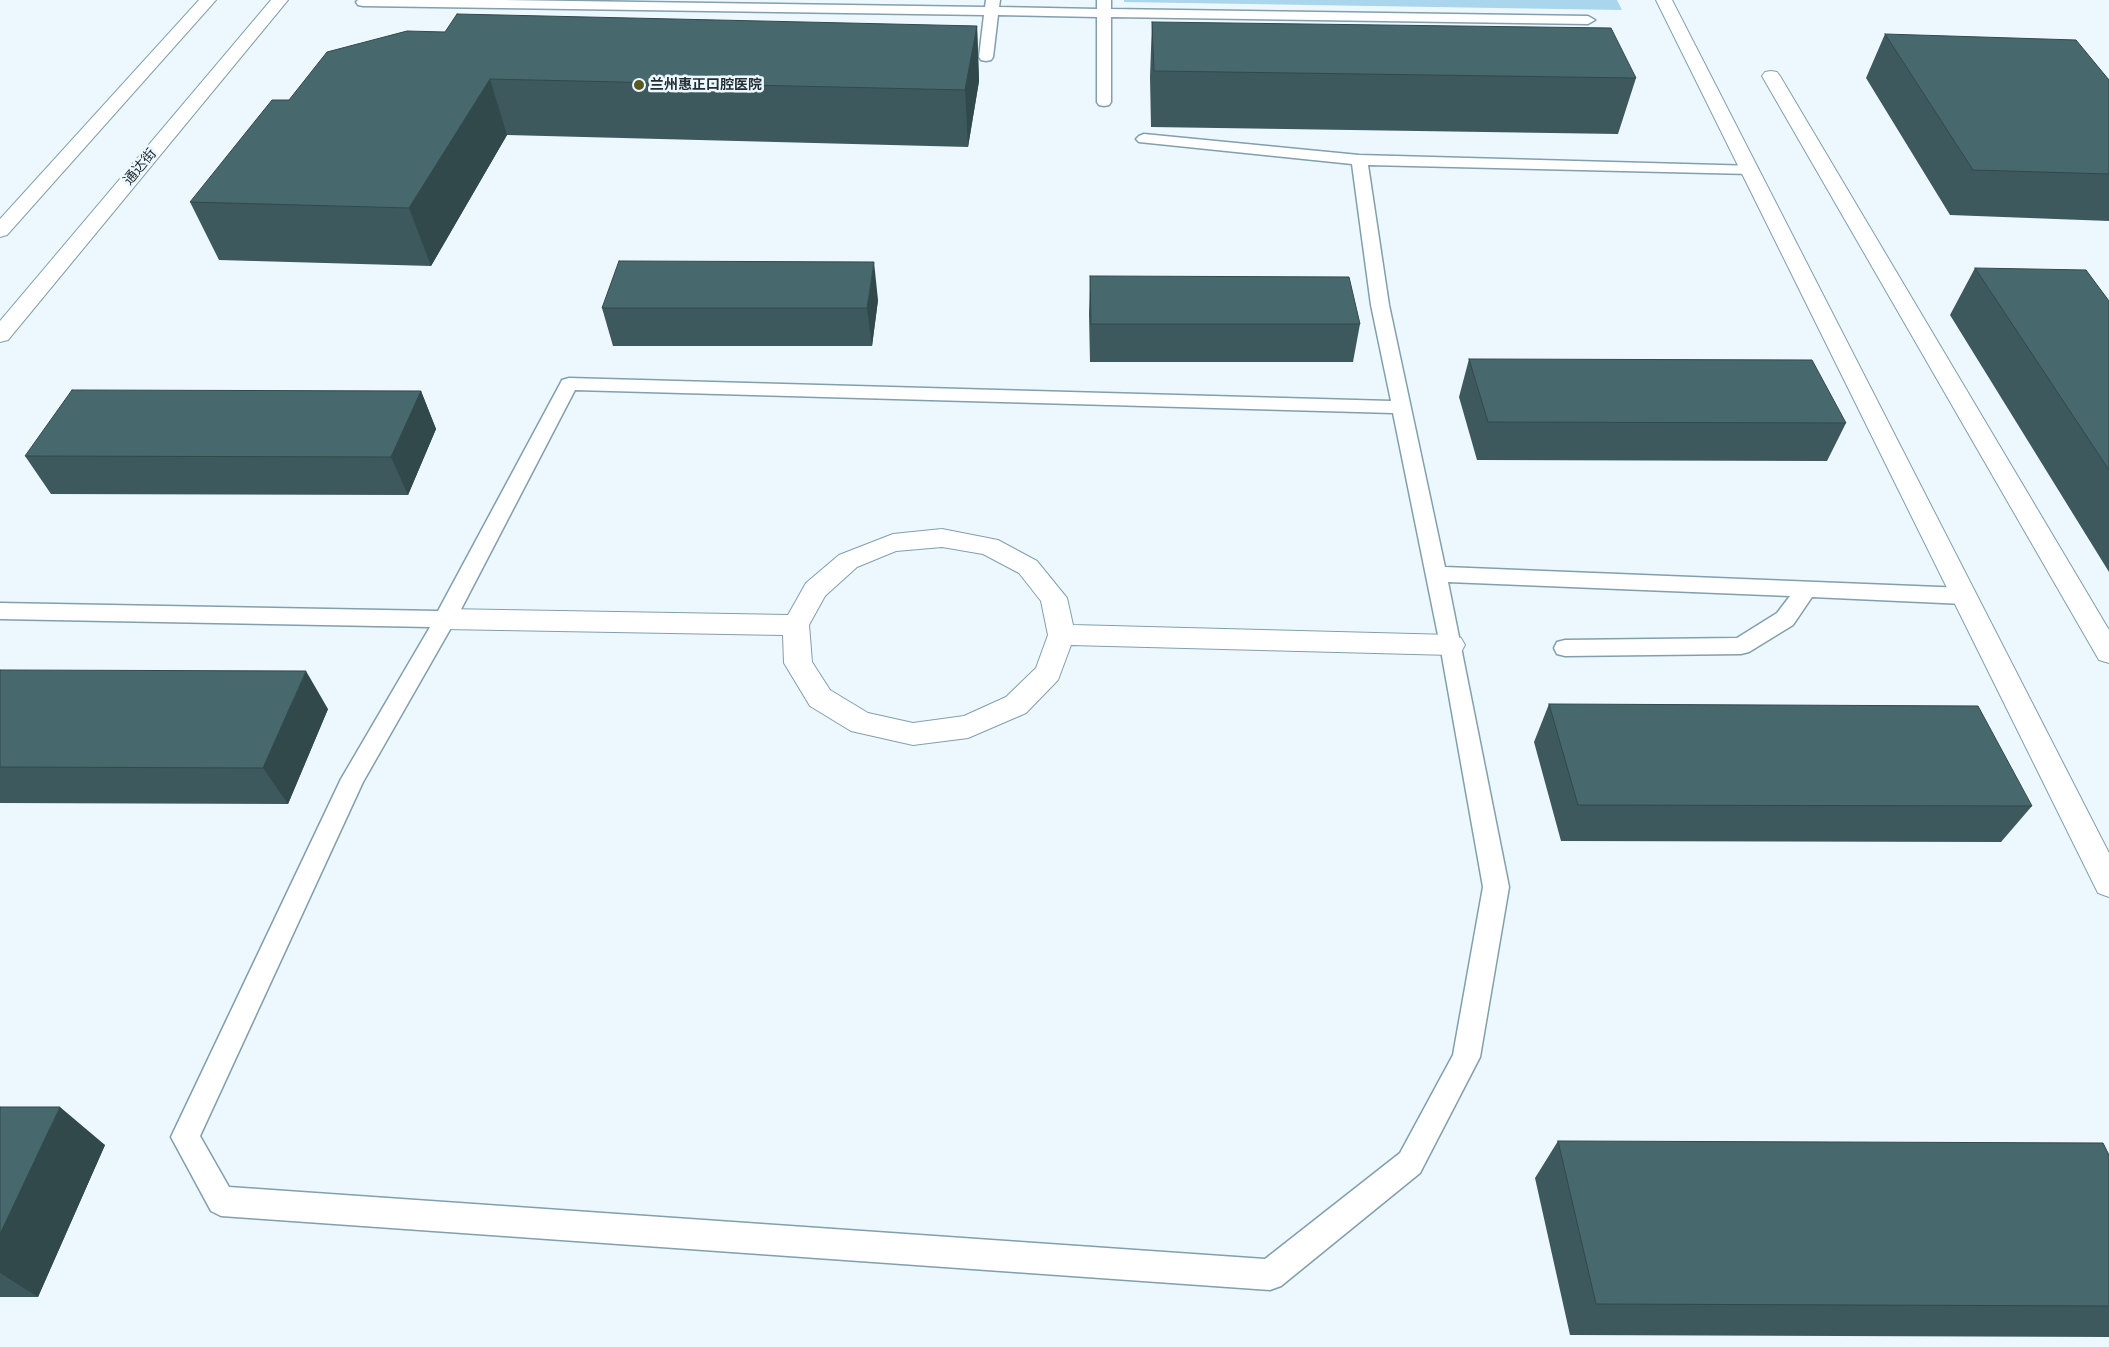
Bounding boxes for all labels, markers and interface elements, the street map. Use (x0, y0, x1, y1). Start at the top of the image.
place label: 兰州惠正口腔医院 (650, 77, 762, 93)
marker: 兰州惠正口腔医院 (632, 78, 646, 92)
street label: 通达街 (120, 146, 160, 188)

